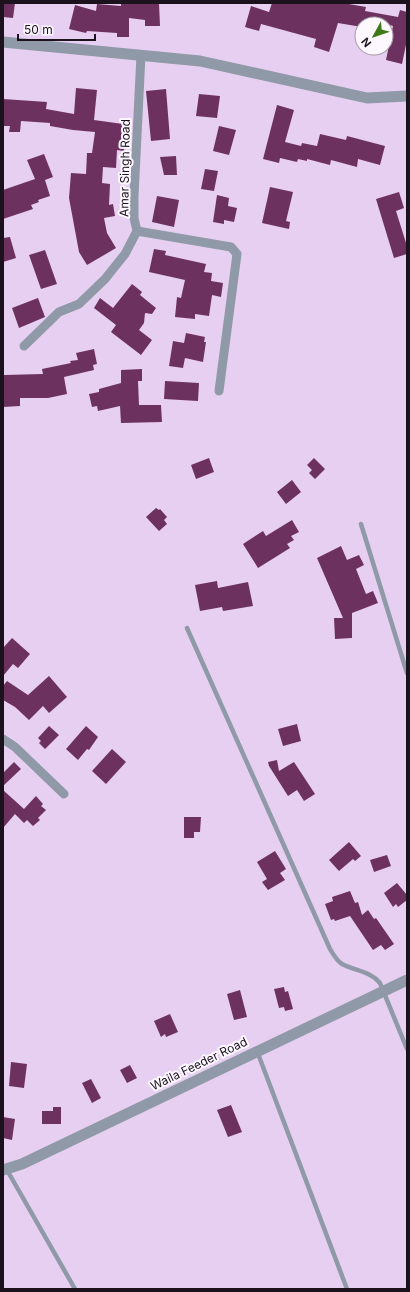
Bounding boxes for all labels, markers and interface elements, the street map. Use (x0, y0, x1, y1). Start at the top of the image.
scale bar (18, 16, 95, 42)
north arrow (354, 16, 394, 56)
text: 50 m (24, 22, 53, 37)
text: N (358, 35, 374, 50)
street label: Amar Singh Road (116, 119, 133, 217)
street label: Waila Feeder Road (148, 1034, 250, 1093)

